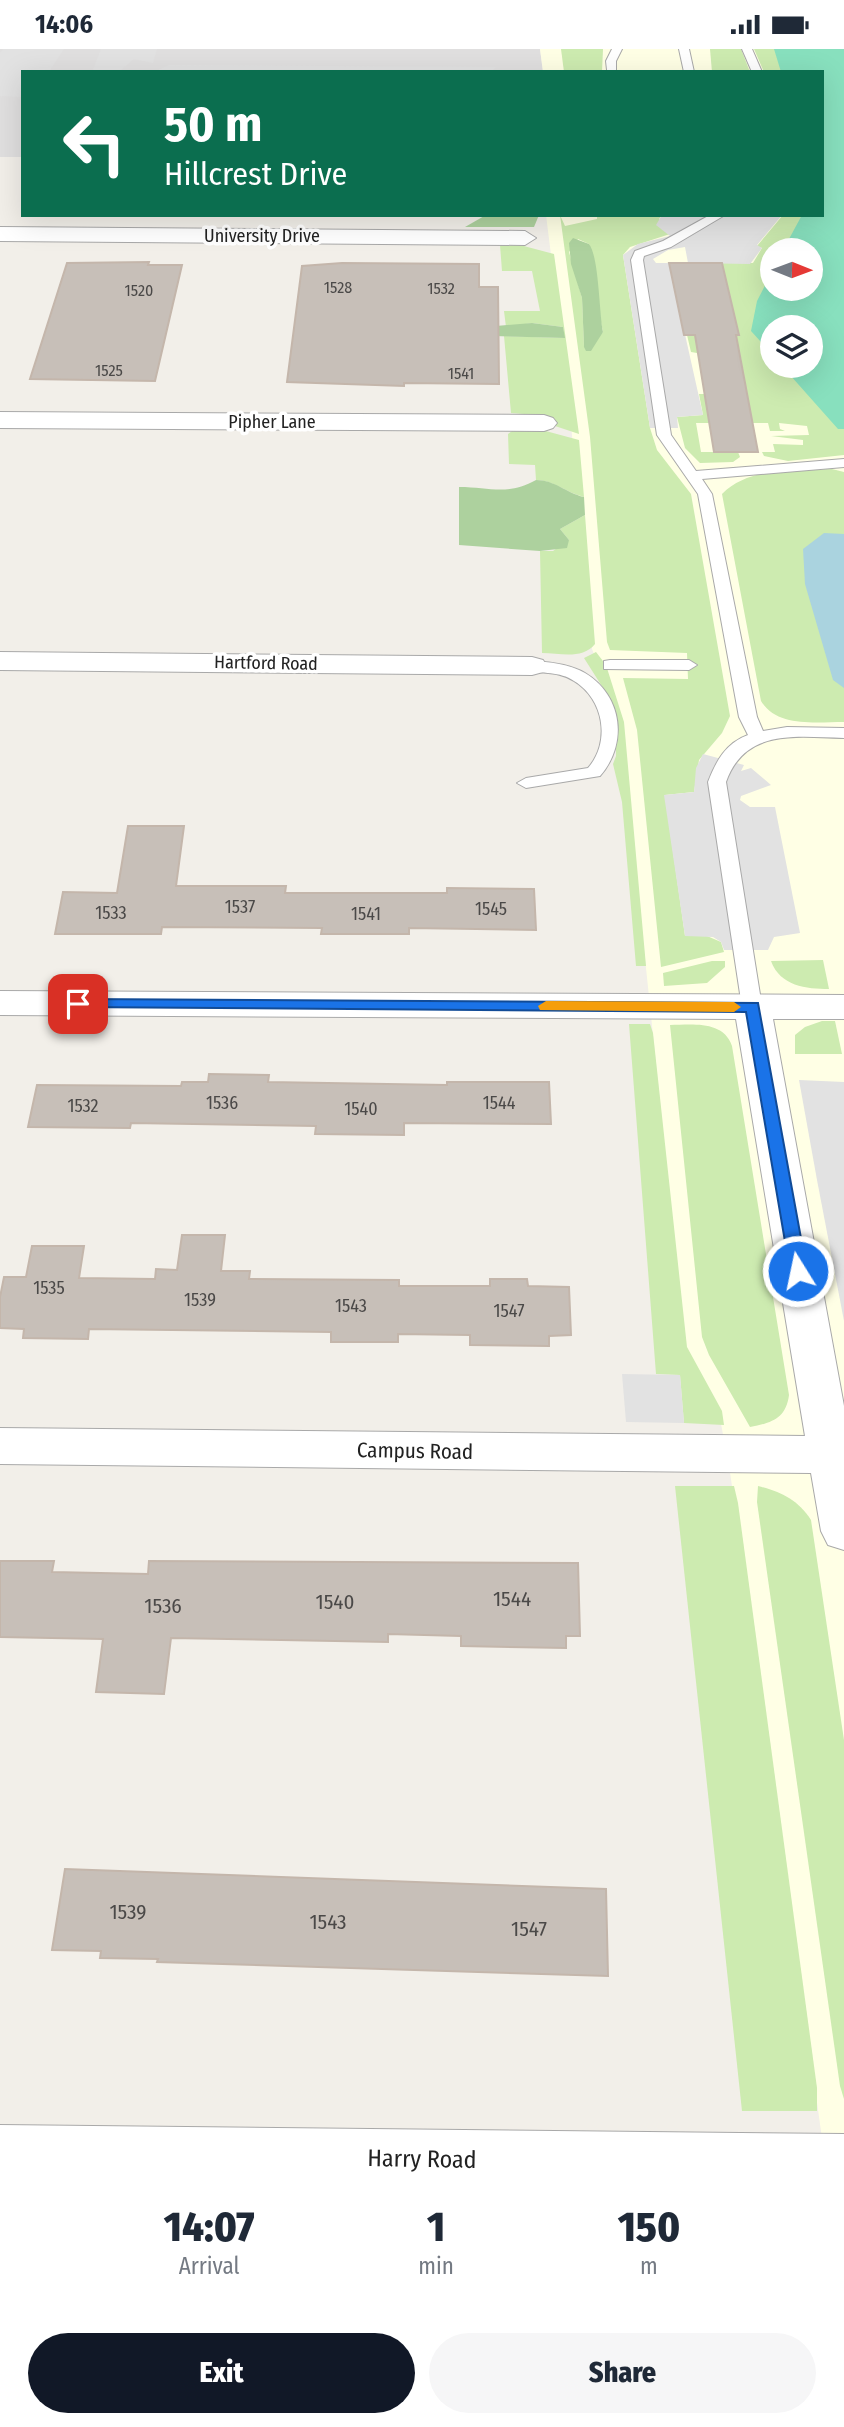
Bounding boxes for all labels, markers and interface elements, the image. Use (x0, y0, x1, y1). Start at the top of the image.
text: 14:06 (35, 9, 93, 40)
text: 50 m (164, 95, 262, 154)
icon: left (49, 98, 140, 189)
text: Hillcrest Drive (164, 155, 347, 193)
street label: University Drive (204, 225, 320, 247)
north arrow (760, 238, 822, 301)
map controls (760, 238, 823, 378)
house number: 1528 (324, 278, 352, 297)
house number: 1532 (427, 279, 455, 298)
house number: 1520 (125, 281, 153, 300)
button: layers (760, 315, 823, 378)
house number: 1525 (95, 361, 123, 380)
house number: 1541 (448, 364, 474, 383)
street label: Pipher Lane (228, 411, 316, 433)
street label: Hartford Road (214, 651, 318, 675)
house number: 1537 (225, 896, 255, 918)
house number: 1545 (475, 898, 507, 920)
house number: 1533 (95, 902, 127, 924)
house number: 1541 (351, 903, 381, 925)
pin (48, 974, 108, 1034)
icon: arrive (59, 985, 97, 1023)
house number: 1536 (206, 1092, 238, 1114)
house number: 1544 (483, 1092, 516, 1114)
house number: 1532 (67, 1095, 99, 1117)
house number: 1540 (344, 1098, 378, 1120)
position arrow (761, 1234, 835, 1308)
house number: 1535 (33, 1277, 65, 1299)
house number: 1539 (184, 1289, 216, 1311)
house number: 1543 (335, 1295, 367, 1317)
house number: 1547 (494, 1300, 524, 1322)
street label: Campus Road (357, 1437, 473, 1465)
house number: 1544 (493, 1586, 531, 1612)
house number: 1540 (316, 1589, 354, 1615)
house number: 1536 (144, 1593, 182, 1619)
house number: 1539 (109, 1899, 147, 1925)
house number: 1543 (309, 1909, 347, 1935)
house number: 1547 (511, 1916, 547, 1942)
street label: Harry Road (367, 2144, 477, 2174)
text: 14:07 (164, 2202, 254, 2252)
text: 1 (427, 2202, 445, 2252)
text: 150 (618, 2202, 680, 2252)
text: Arrival (179, 2252, 240, 2280)
text: min (418, 2252, 454, 2280)
text: m (640, 2252, 658, 2280)
button: Exit (28, 2333, 415, 2413)
button: Share (429, 2333, 816, 2413)

